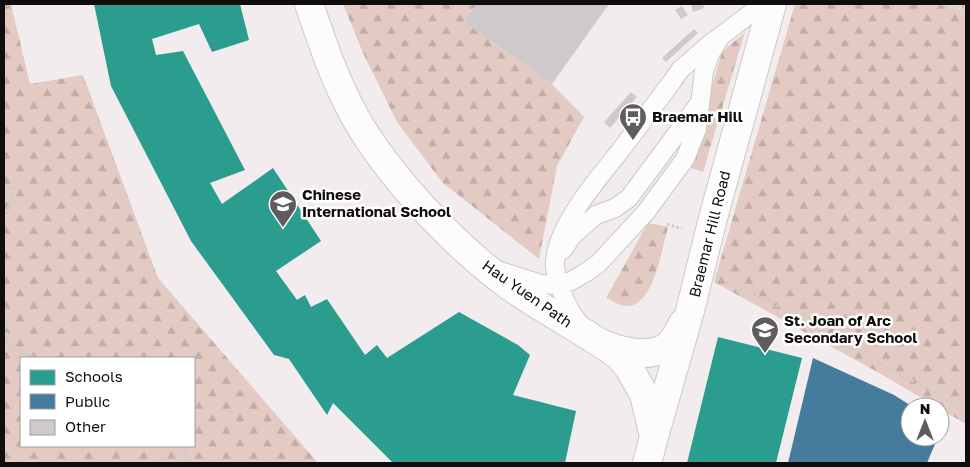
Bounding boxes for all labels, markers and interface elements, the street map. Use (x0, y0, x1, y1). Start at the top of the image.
bus stop icon: Braemar Hill (618, 102, 648, 141)
place label: Braemar Hill (652, 107, 743, 125)
street label: Braemar Hill Road (685, 169, 733, 299)
place label: Chinese International School (302, 185, 451, 220)
school or university icon: Chinese International School (268, 189, 298, 228)
street label: Hau Yuen Path (479, 256, 576, 331)
place label: St. Joan of Arc Secondary School (784, 311, 917, 346)
school or university icon: St. Joan of Arc Secondary School (750, 315, 780, 354)
legend (20, 357, 195, 447)
text: Schools (65, 367, 123, 385)
text: Public (65, 392, 110, 410)
north arrow (900, 397, 950, 447)
text: N (920, 400, 930, 417)
text: Other (65, 417, 106, 435)

